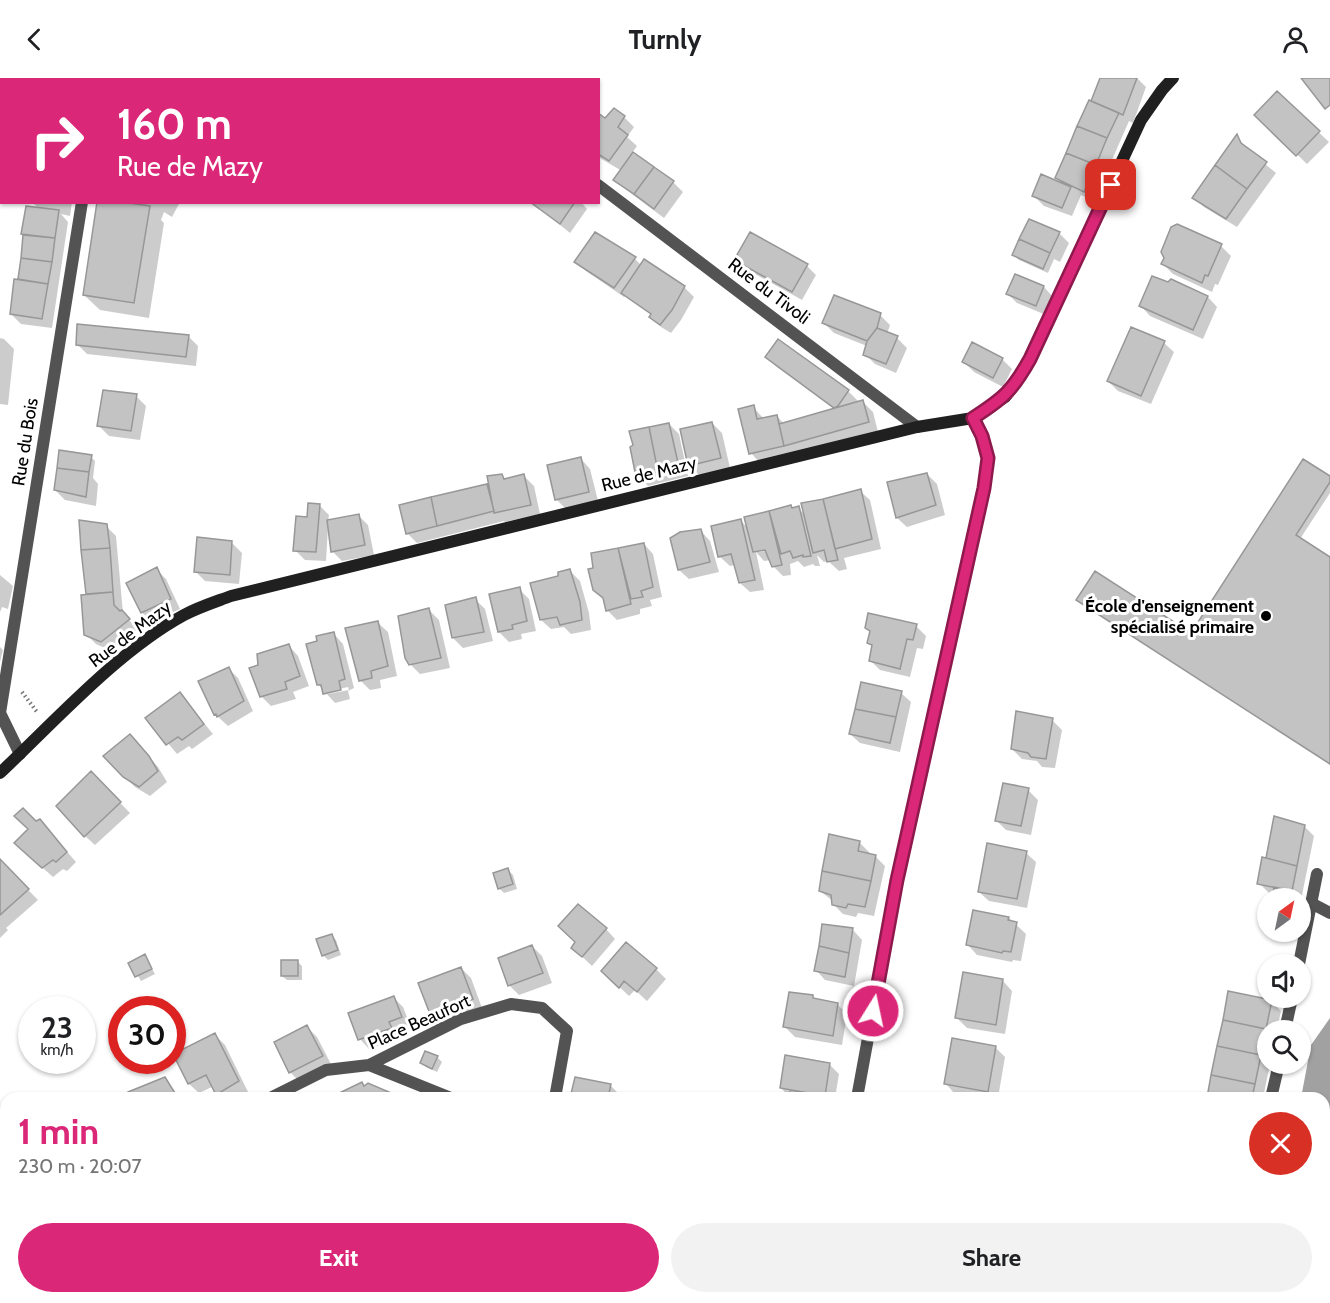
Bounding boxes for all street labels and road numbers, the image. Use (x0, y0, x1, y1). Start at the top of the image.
street label: Rue du Tivoli (724, 253, 814, 329)
street label: Rue du Bois (7, 396, 43, 488)
street label: Rue de Mazy (599, 452, 699, 496)
street label: Rue de Mazy (85, 596, 175, 672)
street label: Place Beaufort (364, 990, 474, 1054)

